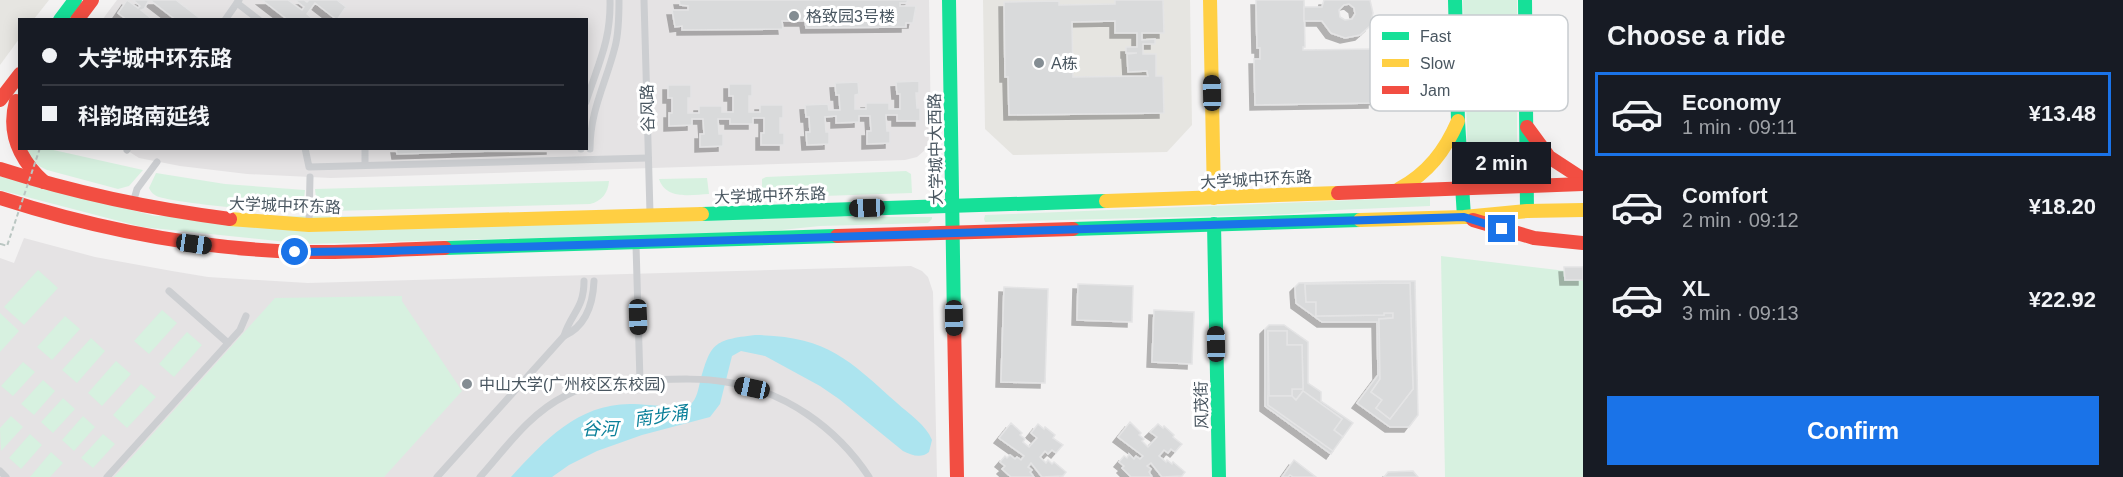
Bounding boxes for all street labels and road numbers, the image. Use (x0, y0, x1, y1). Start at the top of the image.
street label: 谷风路 (639, 84, 656, 132)
street label: 大学城中大西路 (926, 93, 945, 205)
street label: 大学城中环东路 (1200, 168, 1312, 191)
street label: 大学城中环东路 (714, 185, 826, 206)
street label: 大学城中环东路 (229, 195, 341, 216)
street label: 风茂街 (1193, 381, 1210, 429)

